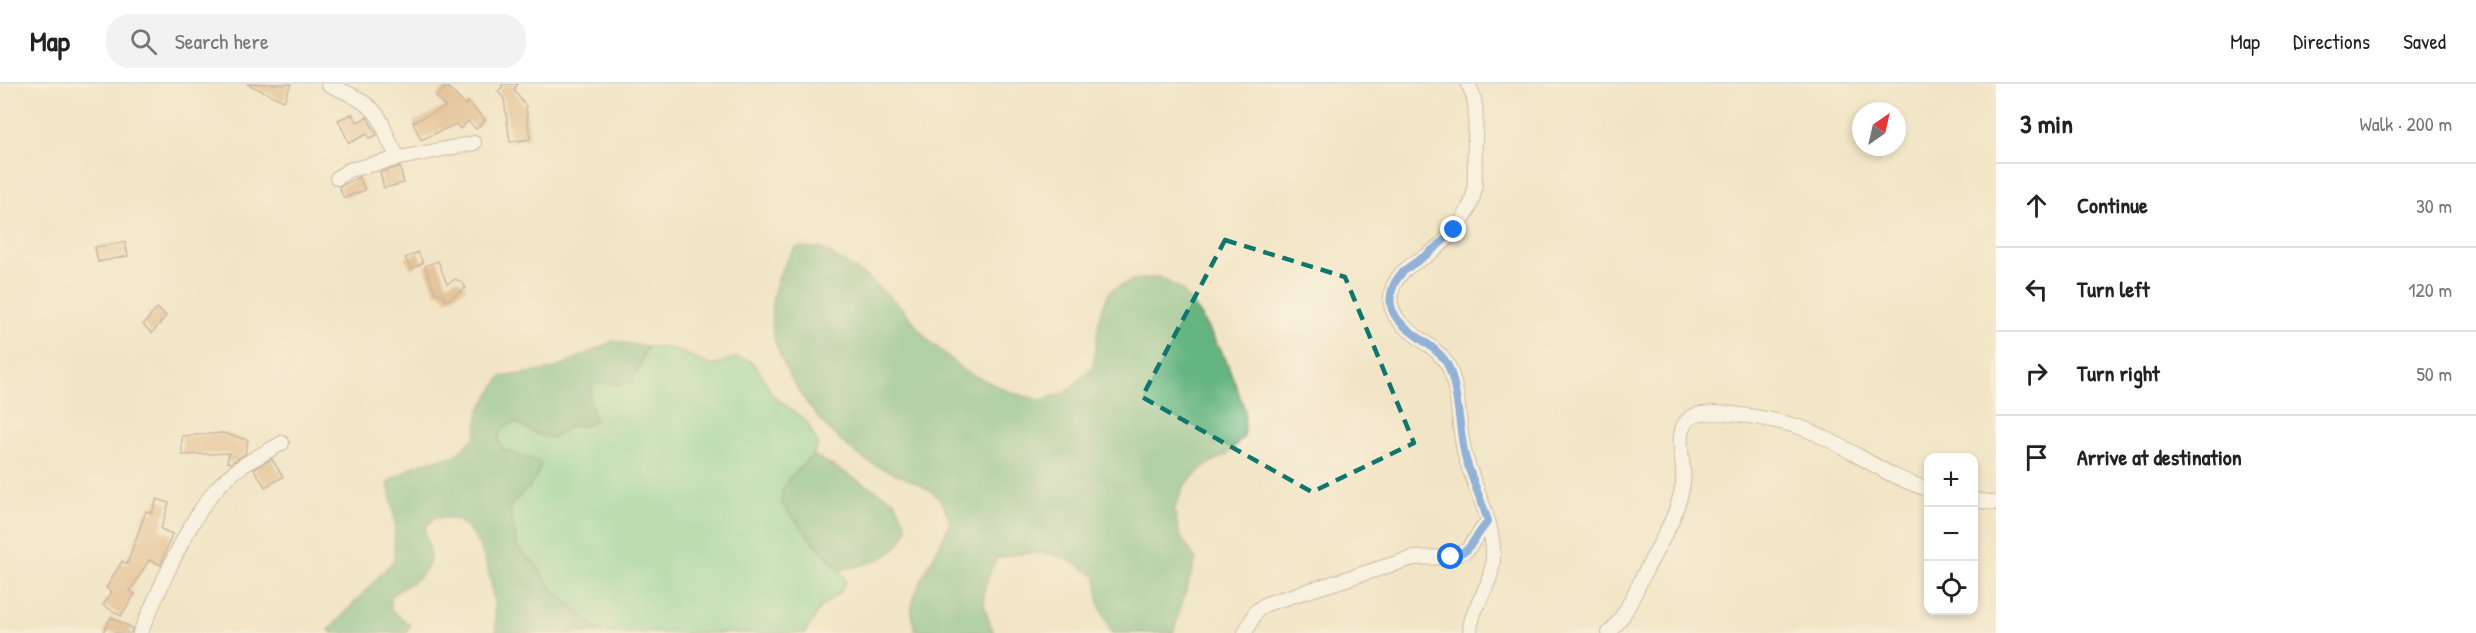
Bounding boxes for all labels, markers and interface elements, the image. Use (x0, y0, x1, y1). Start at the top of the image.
search box (106, 14, 526, 68)
text: Map (30, 22, 70, 60)
icon: search (127, 25, 160, 58)
text: Search here (175, 26, 269, 56)
text: Map (2230, 27, 2260, 56)
text: Directions (2293, 27, 2370, 56)
text: Saved (2403, 27, 2446, 56)
north arrow (1852, 102, 1906, 156)
text: 3 min (2020, 106, 2073, 141)
text: Walk · 200 m (2360, 110, 2452, 137)
icon: ahead (2020, 189, 2053, 222)
text: Continue (2077, 190, 2148, 220)
text: 30 m (2416, 192, 2452, 219)
route end (1440, 216, 1466, 242)
icon: left (2020, 273, 2053, 306)
text: Turn left (2077, 274, 2150, 304)
text: 120 m (2408, 276, 2452, 303)
icon: right (2020, 357, 2053, 390)
text: Turn right (2077, 358, 2160, 388)
text: 50 m (2416, 360, 2452, 387)
icon: arrive (2020, 441, 2053, 474)
text: Arrive at destination (2077, 442, 2242, 472)
map controls (1924, 453, 1978, 615)
button: + (1924, 453, 1978, 507)
button: − (1924, 507, 1978, 561)
route start (1437, 543, 1463, 569)
button: locate (1924, 561, 1978, 615)

